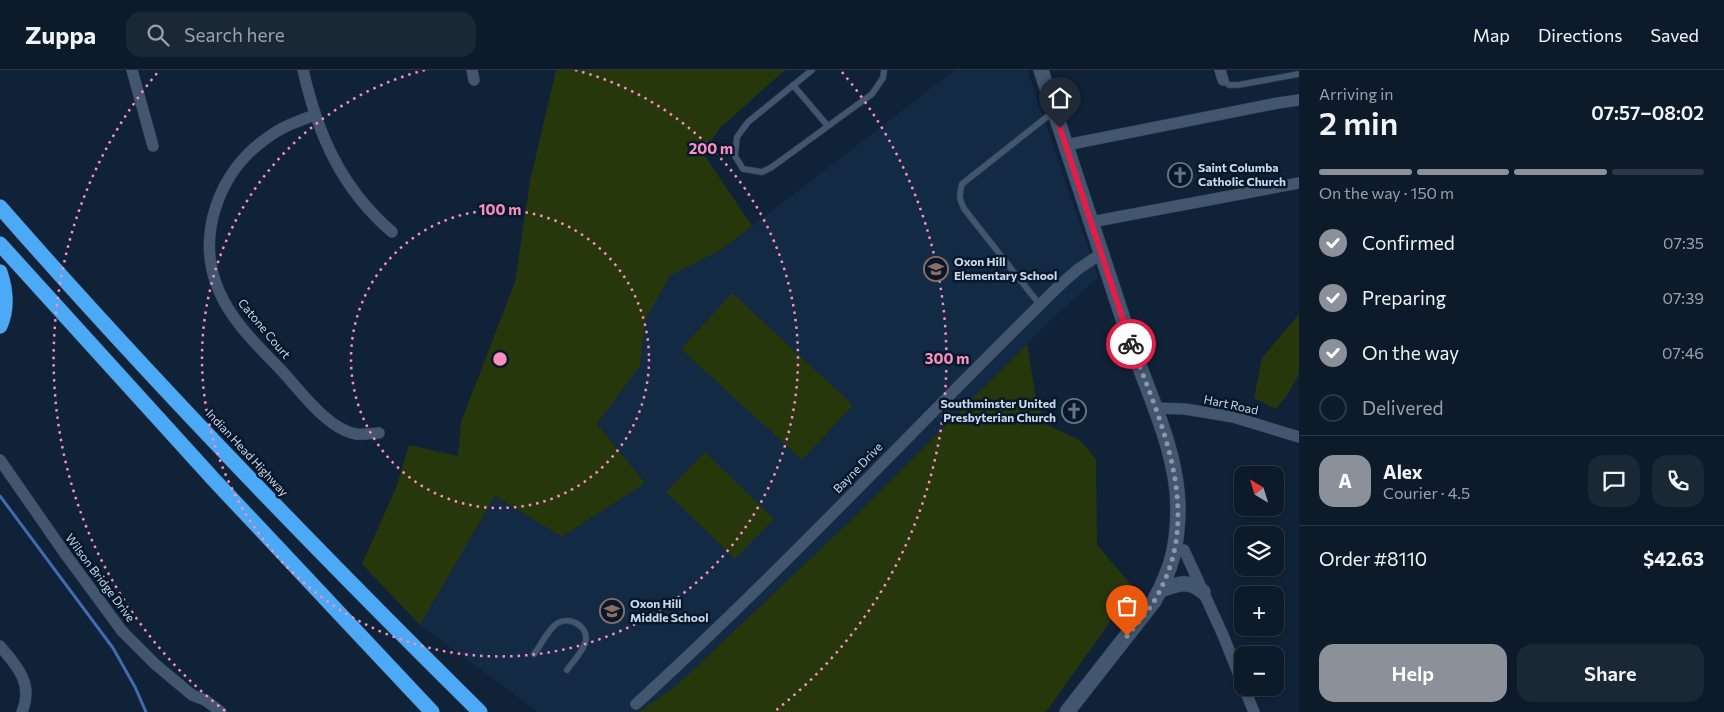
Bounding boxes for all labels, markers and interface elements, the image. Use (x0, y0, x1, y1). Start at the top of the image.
search box (126, 12, 476, 57)
text: Zuppa (25, 20, 96, 49)
icon: search (144, 21, 172, 49)
text: Search here (184, 23, 285, 46)
text: Map (1473, 24, 1510, 46)
text: Directions (1538, 24, 1622, 46)
text: Saved (1650, 24, 1699, 46)
pin (1039, 77, 1081, 128)
icon: home (1046, 84, 1074, 112)
text: Arriving in (1319, 84, 1393, 103)
text: 07:57–08:02 (1591, 101, 1704, 124)
text: 2 min (1319, 102, 1398, 142)
text: 200 m (689, 139, 733, 157)
place label: Saint Columba Catholic Church (1198, 160, 1286, 188)
church icon: Saint Columba Catholic Church (1167, 162, 1193, 188)
text: On the way · 150 m (1319, 183, 1454, 202)
text: 100 m (479, 200, 521, 218)
icon: check (1319, 229, 1347, 257)
text: Confirmed (1362, 231, 1455, 254)
text: 07:35 (1663, 233, 1704, 252)
place label: Oxon Hill Elementary School (954, 254, 1057, 282)
school or university icon: Oxon Hill Elementary School (923, 256, 949, 282)
icon: check (1319, 284, 1347, 312)
text: Preparing (1362, 286, 1446, 309)
text: 07:39 (1663, 288, 1704, 307)
street label: Catone Court (236, 296, 294, 361)
courier (1106, 319, 1156, 369)
icon: bike (1117, 330, 1145, 358)
icon: check (1319, 339, 1347, 367)
text: On the way (1362, 341, 1459, 364)
text: 07:46 (1662, 343, 1704, 362)
text: 300 m (925, 349, 969, 367)
centre of rings (491, 350, 509, 368)
street label: Hart Road (1203, 391, 1260, 417)
place label: Southminster United Presbyterian Church (941, 396, 1056, 424)
text: Delivered (1362, 396, 1443, 419)
church icon: Southminster United Presbyterian Church (1061, 398, 1087, 424)
street label: Indian Head Highway (204, 406, 292, 499)
street label: Bayne Drive (830, 439, 885, 495)
button: chat (1588, 455, 1640, 507)
button: phone (1652, 455, 1704, 507)
text: Alex (1383, 460, 1423, 483)
north arrow (1234, 466, 1284, 516)
map controls (1234, 466, 1284, 696)
text: A (1338, 469, 1352, 492)
text: Courier · 4.5 (1383, 483, 1470, 502)
button: layers (1234, 526, 1284, 576)
street label: Wilson Bridge Drive (63, 531, 139, 624)
text: Order #8110 (1319, 547, 1427, 570)
text: $42.63 (1643, 547, 1704, 570)
pin (1106, 585, 1148, 636)
button: + (1234, 586, 1284, 636)
icon: bag (1113, 592, 1141, 620)
place label: Oxon Hill Middle School (630, 596, 708, 624)
school or university icon: Oxon Hill Middle School (599, 598, 625, 624)
button: Help (1319, 644, 1507, 702)
button: Share (1517, 644, 1704, 702)
button: − (1234, 646, 1284, 696)

